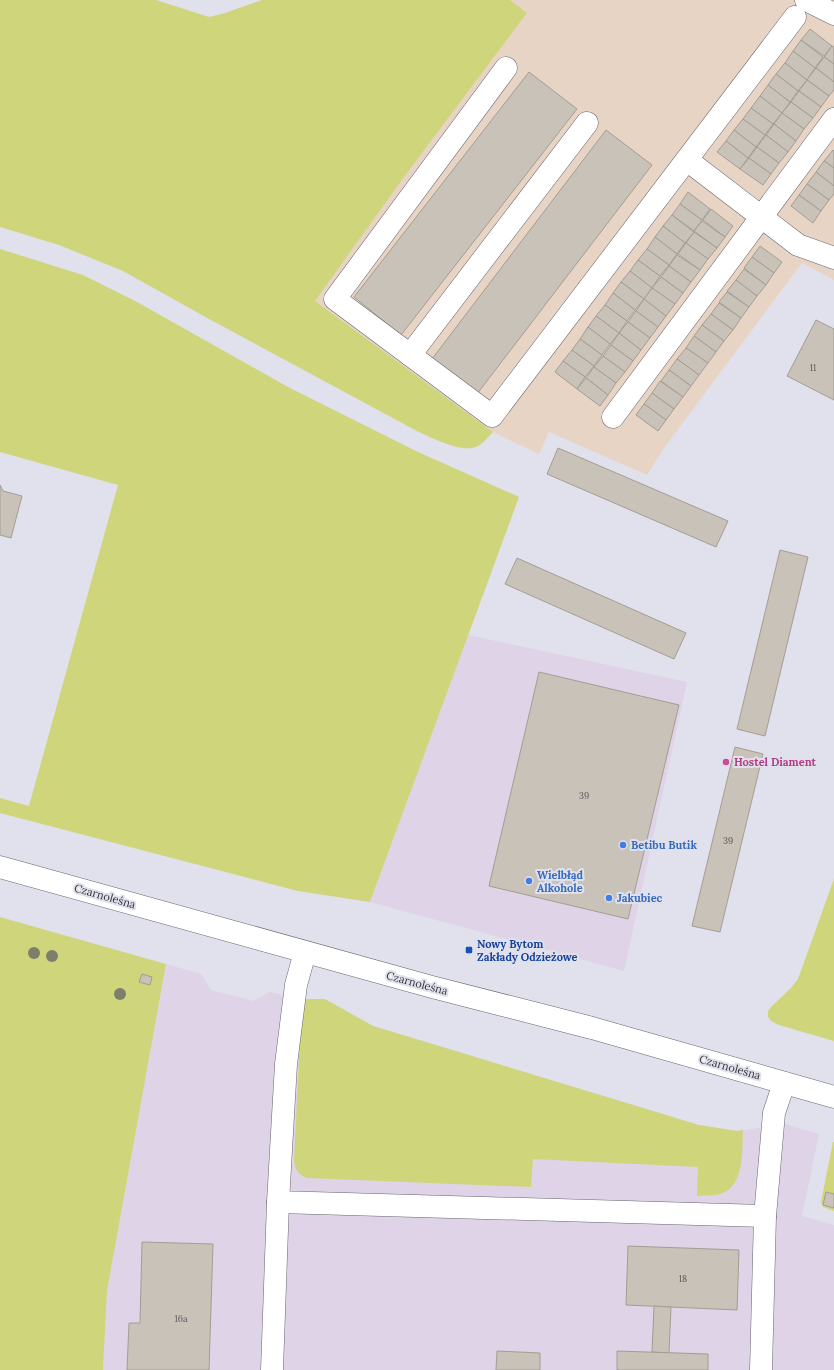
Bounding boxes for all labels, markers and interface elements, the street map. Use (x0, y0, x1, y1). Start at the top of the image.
house number: 11 (810, 362, 816, 373)
place label: Hostel Diament (734, 755, 817, 769)
marker: Hostel Diament (721, 757, 731, 767)
house number: 39 (579, 790, 589, 801)
house number: 39 (723, 835, 733, 846)
place label: Betibu Butik (631, 838, 697, 852)
marker: Betibu Butik (618, 840, 628, 850)
place label: Wielbłąd Alkohole (537, 868, 584, 895)
marker: Wielbłąd Alkohole (524, 876, 534, 886)
street label: Czarnoleśna (73, 881, 138, 912)
place label: Jakubiec (617, 891, 663, 905)
marker: Jakubiec (604, 893, 614, 903)
place label: Nowy Bytom Zakłady Odzieżowe (477, 937, 578, 964)
marker: Nowy Bytom Zakłady Odzieżowe (464, 945, 474, 955)
street label: Czarnoleśna (385, 968, 450, 998)
street label: Czarnoleśna (698, 1052, 763, 1083)
house number: 18 (679, 1273, 687, 1284)
house number: 16a (174, 1313, 188, 1324)

